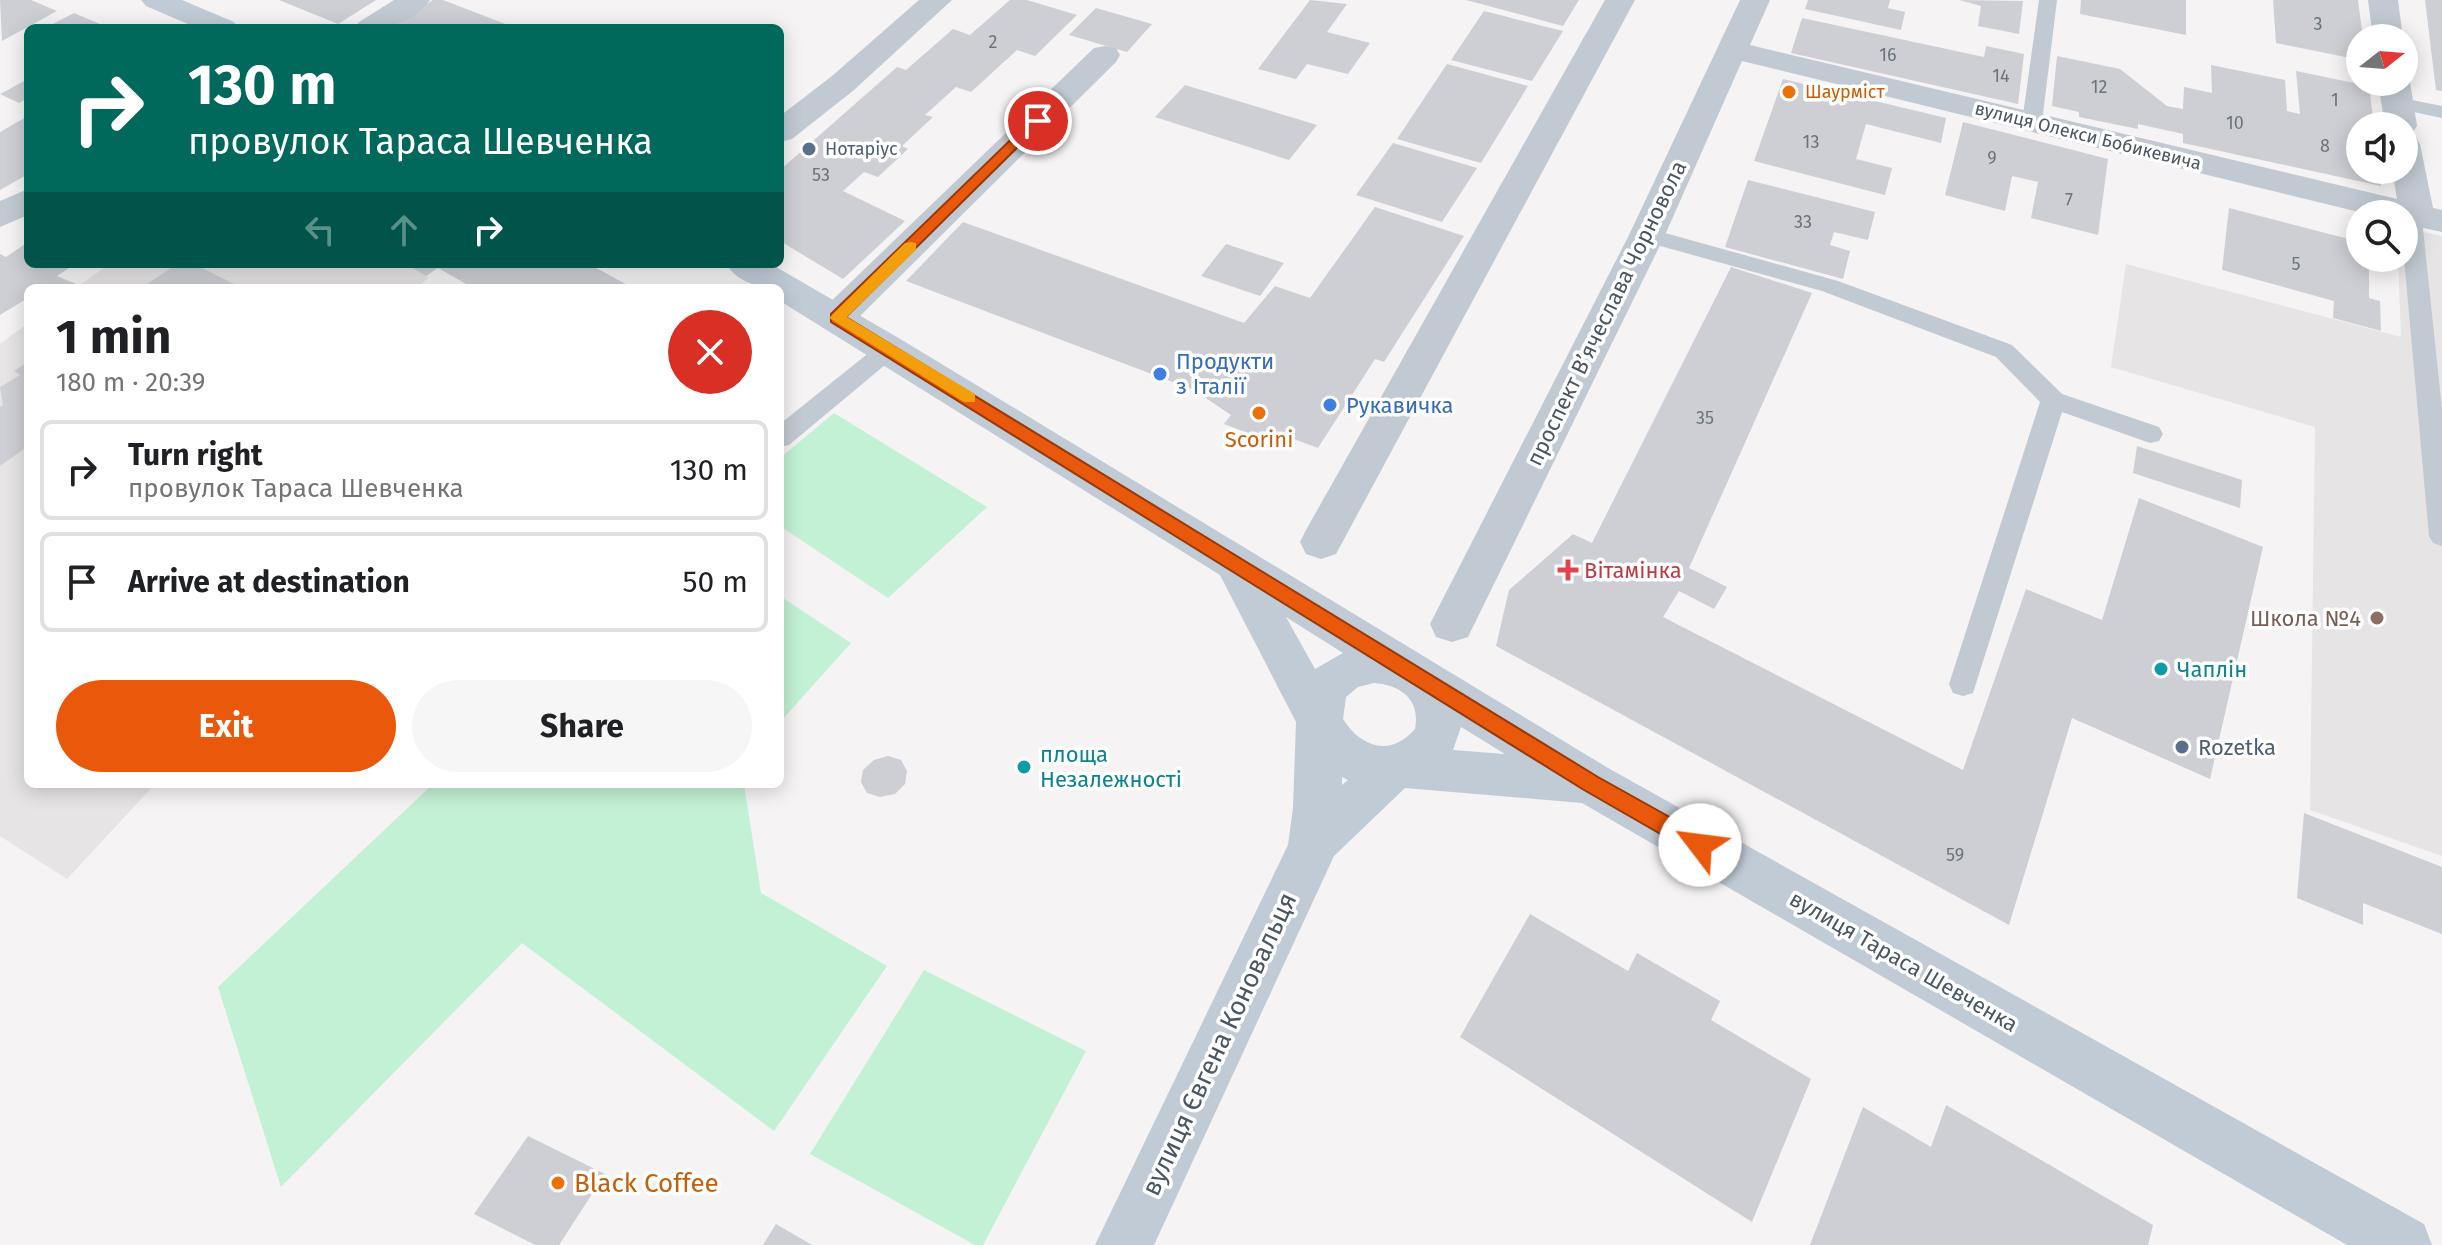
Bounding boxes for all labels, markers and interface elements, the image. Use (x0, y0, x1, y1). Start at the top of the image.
house number: 3 (2314, 13, 2322, 35)
north arrow (2346, 24, 2418, 96)
map controls (2346, 24, 2418, 272)
house number: 2 (989, 31, 998, 53)
house number: 16 (1879, 44, 1897, 66)
text: 130 m (188, 52, 336, 119)
icon: right (56, 56, 160, 160)
house number: 14 (1992, 65, 2010, 87)
house number: 12 (2091, 76, 2107, 98)
place label: Шаурміст (1805, 81, 1885, 103)
marker: Шаурміст (1780, 83, 1798, 101)
pin (1004, 87, 1072, 155)
house number: 1 (2331, 89, 2339, 111)
street label: вулиця Олекси Бобикевича (1972, 97, 2204, 175)
icon: arrive (1016, 99, 1060, 143)
house number: 10 (2226, 112, 2244, 134)
button: sound (2346, 112, 2418, 184)
text: провулок Тараса Шевченка (188, 120, 653, 164)
house number: 13 (1803, 131, 1819, 153)
house number: 8 (2320, 135, 2330, 157)
place label: Нотаріус (825, 138, 898, 160)
marker: Нотаріус (800, 140, 818, 158)
house number: 9 (1987, 147, 1997, 169)
street label: проспект Вʼячеслава Чорновола (1521, 156, 1692, 470)
house number: 53 (812, 164, 830, 186)
house number: 7 (2065, 189, 2073, 211)
button: search (2346, 200, 2418, 272)
icon: left (298, 208, 342, 252)
icon: ahead (382, 208, 426, 252)
icon: right (466, 208, 510, 252)
house number: 33 (1794, 211, 1812, 233)
house number: 5 (2291, 253, 2301, 275)
text: 1 min (56, 308, 171, 366)
button: close (668, 310, 752, 394)
place label: Продукти з Італії (1176, 348, 1274, 400)
marker: Продукти з Італії (1151, 365, 1169, 383)
text: 180 m · 20:39 (56, 367, 205, 398)
place label: Рукавичка (1346, 392, 1453, 419)
marker: Рукавичка (1321, 396, 1339, 414)
marker: Scorini (1250, 404, 1268, 422)
house number: 35 (1696, 407, 1714, 429)
place label: Scorini (1225, 426, 1293, 453)
text: Turn right (128, 437, 263, 473)
icon: right (60, 448, 104, 492)
text: 130 m (670, 452, 748, 488)
text: провулок Тараса Шевченка (128, 473, 464, 504)
place label: Вітамінка (1584, 557, 1682, 584)
icon: arrive (60, 560, 104, 604)
marker: Вітамінка (1559, 561, 1577, 579)
text: Arrive at destination (128, 564, 410, 600)
text: 50 m (683, 564, 748, 600)
place label: Школа №4 (2250, 605, 2361, 632)
marker: Школа №4 (2368, 609, 2386, 627)
place label: Чаплін (2177, 656, 2247, 683)
marker: Чаплін (2152, 660, 2170, 678)
button: Exit (56, 680, 396, 772)
button: Share (412, 680, 752, 772)
place label: Rozetka (2198, 734, 2276, 761)
marker: Rozetka (2173, 738, 2191, 756)
place label: площа Незалежності (1040, 741, 1182, 793)
marker: площа Незалежності (1015, 758, 1033, 776)
position arrow (1658, 803, 1742, 887)
house number: 59 (1946, 844, 1964, 866)
street label: вулиця Тараса Шевченка (1785, 885, 2023, 1038)
street label: вулиця Євгена Коновальця (1135, 888, 1303, 1201)
place label: Black Coffee (574, 1168, 719, 1199)
marker: Black Coffee (549, 1174, 567, 1192)

